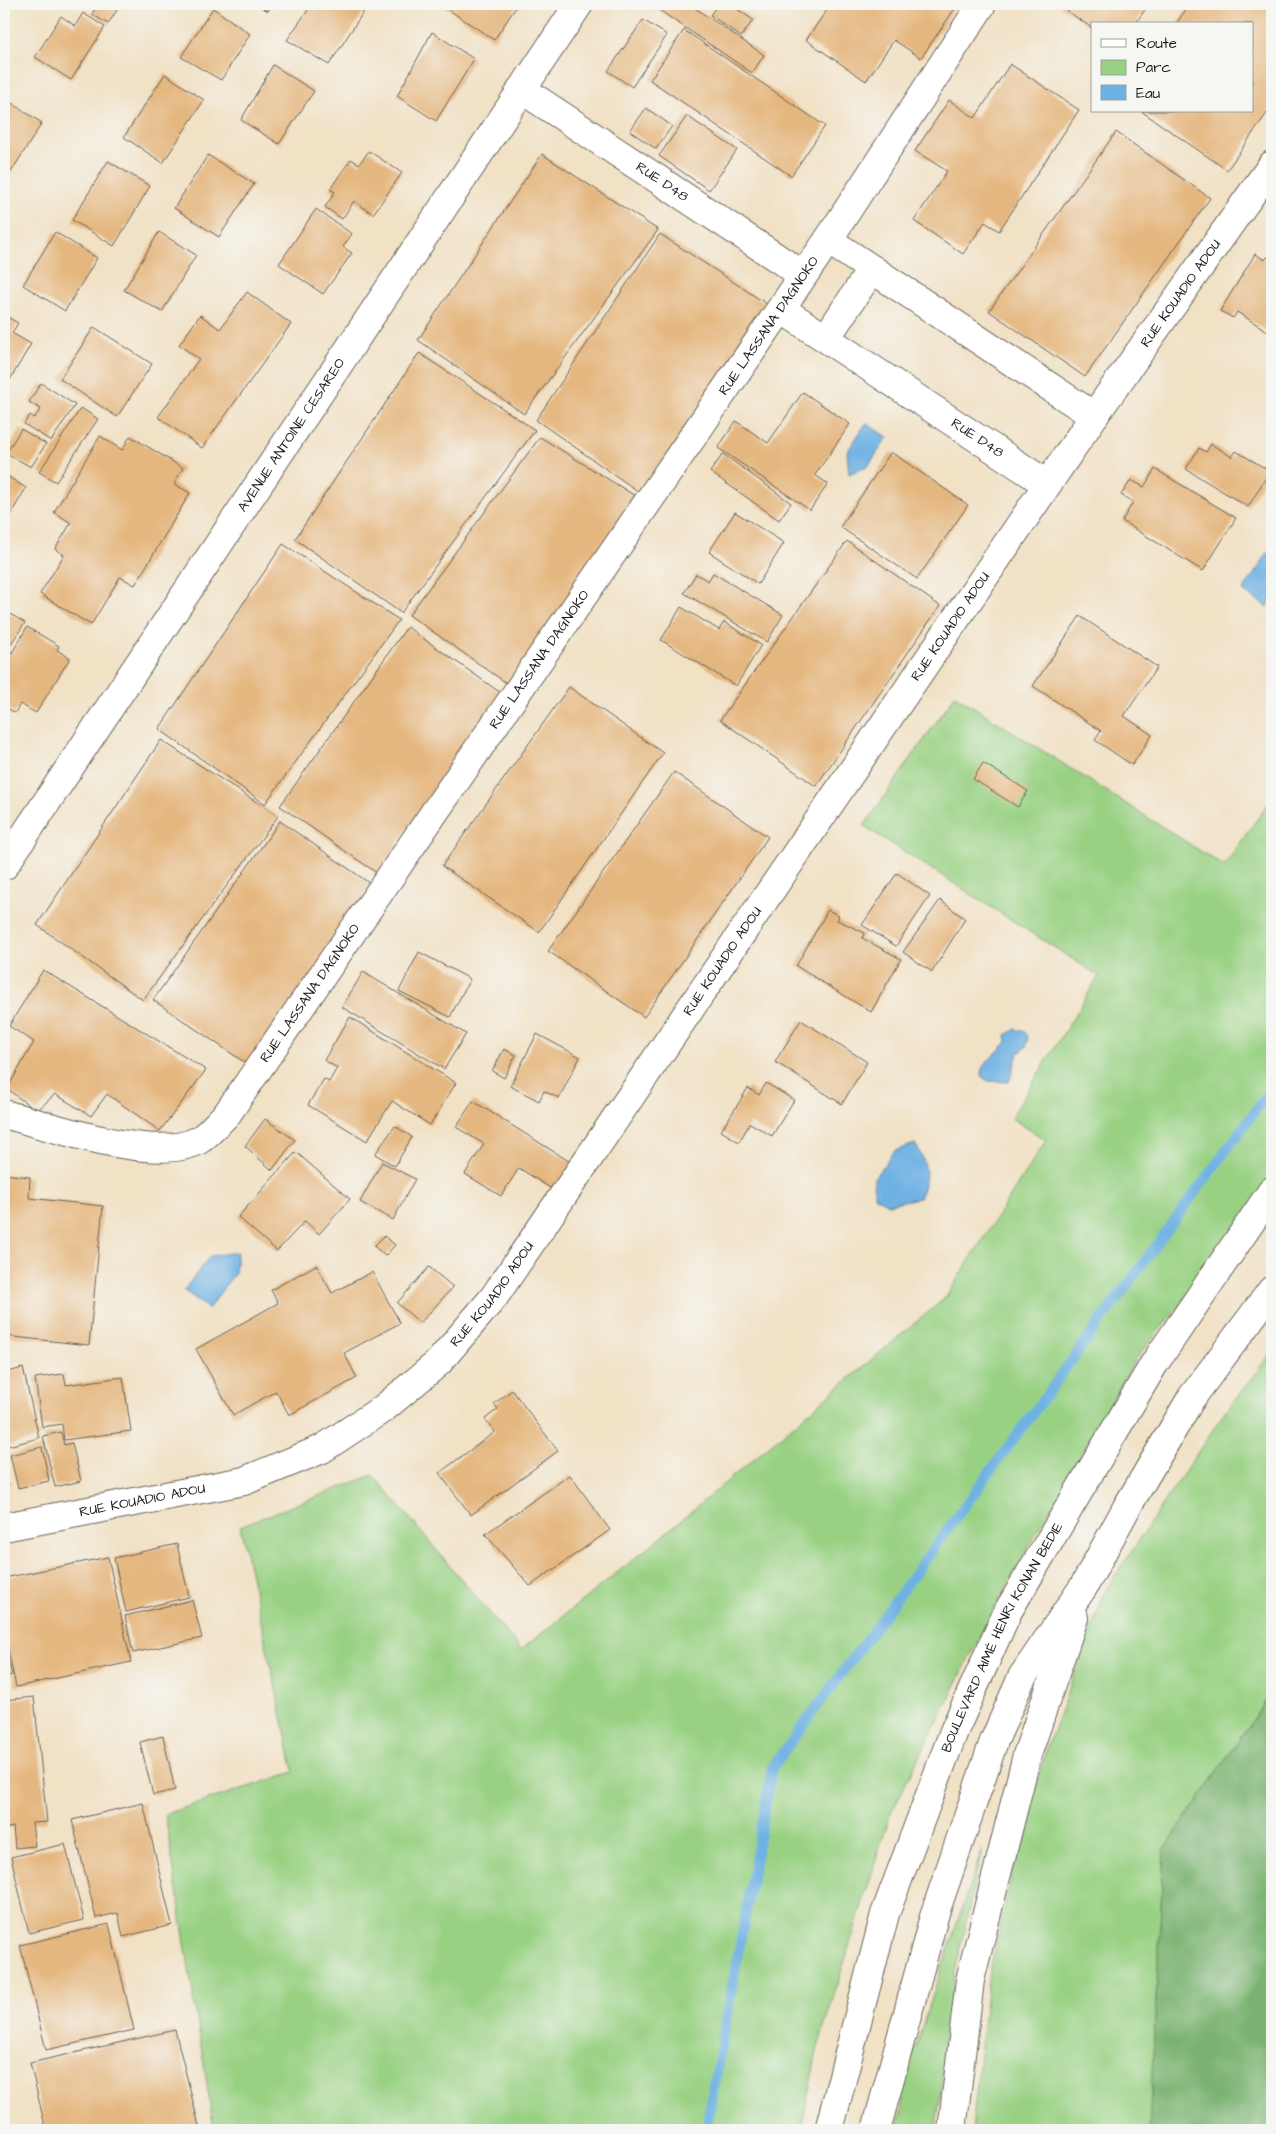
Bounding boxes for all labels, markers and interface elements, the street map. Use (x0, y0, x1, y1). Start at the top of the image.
legend (1091, 22, 1254, 112)
text: Route (1136, 33, 1177, 54)
text: Parc (1136, 57, 1171, 78)
text: Eau (1136, 83, 1161, 104)
street label: RUE D48 (632, 157, 692, 207)
street label: RUE KOUADIO ADOU (1136, 235, 1226, 351)
street label: RUE LASSANA DAGNOKO (714, 252, 824, 399)
street label: AVENUE ANTOINE CESAREO (233, 354, 350, 516)
street label: RUE D48 (947, 413, 1008, 463)
street label: RUE KOUADIO ADOU (906, 568, 995, 685)
street label: RUE LASSANA DAGNOKO (485, 586, 594, 733)
street label: RUE KOUADIO ADOU (678, 903, 767, 1020)
street label: RUE LASSANA DAGNOKO (255, 920, 365, 1067)
street label: RUE KOUADIO ADOU (446, 1237, 539, 1351)
street label: RUE KOUADIO ADOU (78, 1479, 207, 1522)
street label: BOULEVARD AIMÉ HENRI KONAN BEDIE (937, 1518, 1069, 1755)

